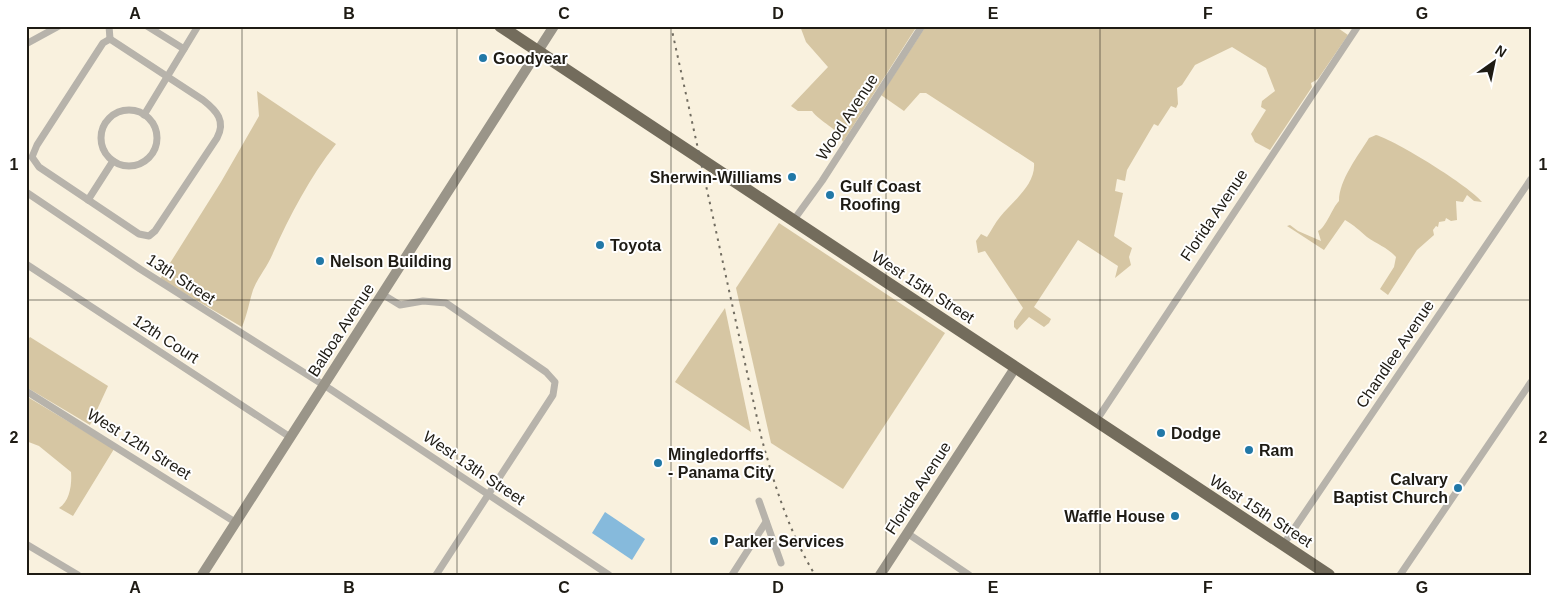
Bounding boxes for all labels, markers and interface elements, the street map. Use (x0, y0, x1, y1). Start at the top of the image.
text: A (129, 5, 141, 22)
text: B (343, 5, 355, 22)
text: C (558, 5, 570, 22)
text: D (772, 5, 784, 22)
text: E (988, 5, 999, 22)
text: F (1203, 5, 1213, 22)
text: G (1416, 5, 1428, 22)
north arrow (1470, 38, 1520, 88)
text: N (1492, 42, 1510, 61)
place label: Goodyear (493, 50, 568, 67)
marker: Goodyear (477, 52, 489, 64)
street label: Wood Avenue (813, 71, 881, 163)
text: 1 (10, 156, 19, 173)
text: 1 (1539, 156, 1548, 173)
street label: Florida Avenue (1177, 166, 1251, 264)
place label: Sherwin-Williams (650, 169, 782, 186)
marker: Sherwin-Williams (786, 171, 798, 183)
place label: Gulf Coast Roofing (840, 178, 922, 213)
marker: Gulf Coast Roofing (824, 189, 836, 201)
place label: Toyota (610, 237, 661, 254)
marker: Toyota (594, 239, 606, 251)
street label: West 15th Street (869, 247, 978, 327)
street label: 13th Street (144, 251, 219, 308)
place label: Nelson Building (330, 253, 452, 270)
marker: Nelson Building (314, 255, 326, 267)
street label: Balboa Avenue (305, 280, 377, 380)
street label: Chandlee Avenue (1353, 297, 1437, 411)
street label: 12th Court (130, 312, 202, 367)
street label: West 12th Street (84, 405, 194, 483)
place label: Dodge (1171, 425, 1221, 442)
marker: Dodge (1155, 427, 1167, 439)
street label: West 13th Street (420, 428, 528, 509)
text: 2 (10, 429, 19, 446)
text: 2 (1539, 429, 1548, 446)
street label: Florida Avenue (882, 439, 954, 537)
place label: Ram (1259, 442, 1294, 459)
marker: Ram (1243, 444, 1255, 456)
place label: Mingledorffs - Panama City (668, 446, 774, 481)
marker: Mingledorffs - Panama City (652, 457, 664, 469)
street label: West 15th Street (1207, 471, 1316, 551)
place label: Calvary Baptist Church (1333, 471, 1448, 506)
marker: Calvary Baptist Church (1452, 482, 1464, 494)
place label: Waffle House (1064, 508, 1165, 525)
marker: Waffle House (1169, 510, 1181, 522)
place label: Parker Services (724, 533, 844, 550)
marker: Parker Services (708, 535, 720, 547)
text: A (129, 579, 141, 596)
text: B (343, 579, 355, 596)
text: C (558, 579, 570, 596)
text: D (772, 579, 784, 596)
text: E (988, 579, 999, 596)
text: F (1203, 579, 1213, 596)
text: G (1416, 579, 1428, 596)

